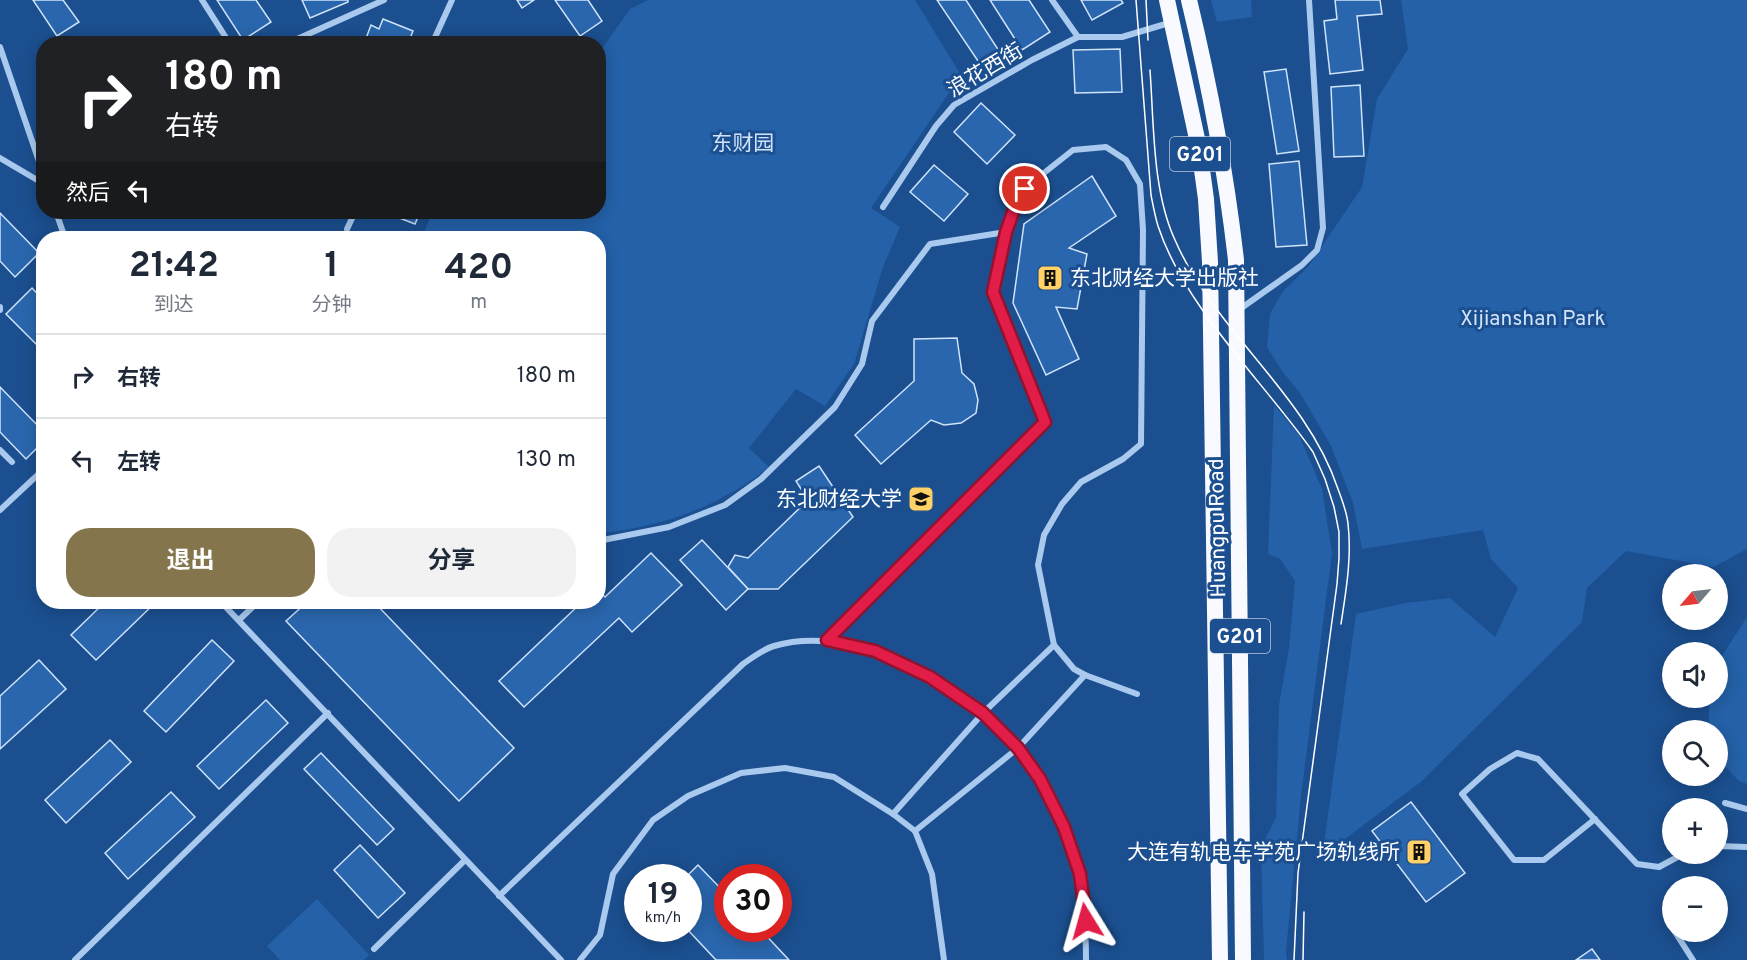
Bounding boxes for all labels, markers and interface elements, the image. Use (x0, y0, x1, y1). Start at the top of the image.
street label: 浪花西街 (943, 38, 1029, 104)
text: 180 m (165, 52, 282, 105)
icon: right (66, 60, 144, 138)
text: 右转 (165, 111, 219, 145)
park label: 东财园 (712, 131, 775, 158)
road number: G201 (1170, 137, 1230, 171)
pin (999, 163, 1050, 214)
icon: arrive (1008, 172, 1041, 205)
icon: left (122, 174, 155, 207)
text: 然后 (66, 181, 110, 208)
text: 21:42 (129, 244, 219, 290)
text: 1 (325, 244, 339, 290)
text: 420 (444, 246, 513, 292)
building icon: 东北财经大学出版社 (1035, 263, 1065, 293)
place label: 东北财经大学出版社 (1070, 266, 1259, 293)
text: m (470, 290, 487, 316)
text: 到达 (154, 293, 194, 319)
text: 分钟 (312, 293, 352, 319)
park label: Xijianshan Park (1460, 306, 1606, 333)
icon: right (66, 360, 99, 393)
text: 180 m (517, 363, 576, 390)
text: 右转 (117, 366, 161, 393)
icon: left (66, 444, 99, 477)
text: 130 m (517, 447, 576, 474)
text: 左转 (117, 450, 161, 477)
street label: Huangpu Road (1204, 458, 1233, 598)
school or university icon: 东北财经大学 (906, 484, 936, 514)
place label: 东北财经大学 (776, 487, 902, 514)
button: 退出 (66, 528, 315, 597)
button: 分享 (327, 528, 576, 597)
north arrow (1662, 564, 1728, 630)
map controls (1662, 564, 1728, 942)
road number: G201 (1210, 619, 1270, 653)
button: sound (1662, 642, 1728, 708)
button: search (1662, 720, 1728, 786)
button: + (1662, 798, 1728, 864)
building icon: 大连有轨电车学苑广场轨线所 (1404, 837, 1434, 867)
place label: 大连有轨电车学苑广场轨线所 (1127, 840, 1400, 867)
speed limit sign: 30 (714, 864, 792, 942)
button: − (1662, 876, 1728, 942)
text: 19 (648, 877, 678, 914)
position arrow (1054, 889, 1118, 953)
text: km/h (645, 909, 681, 928)

